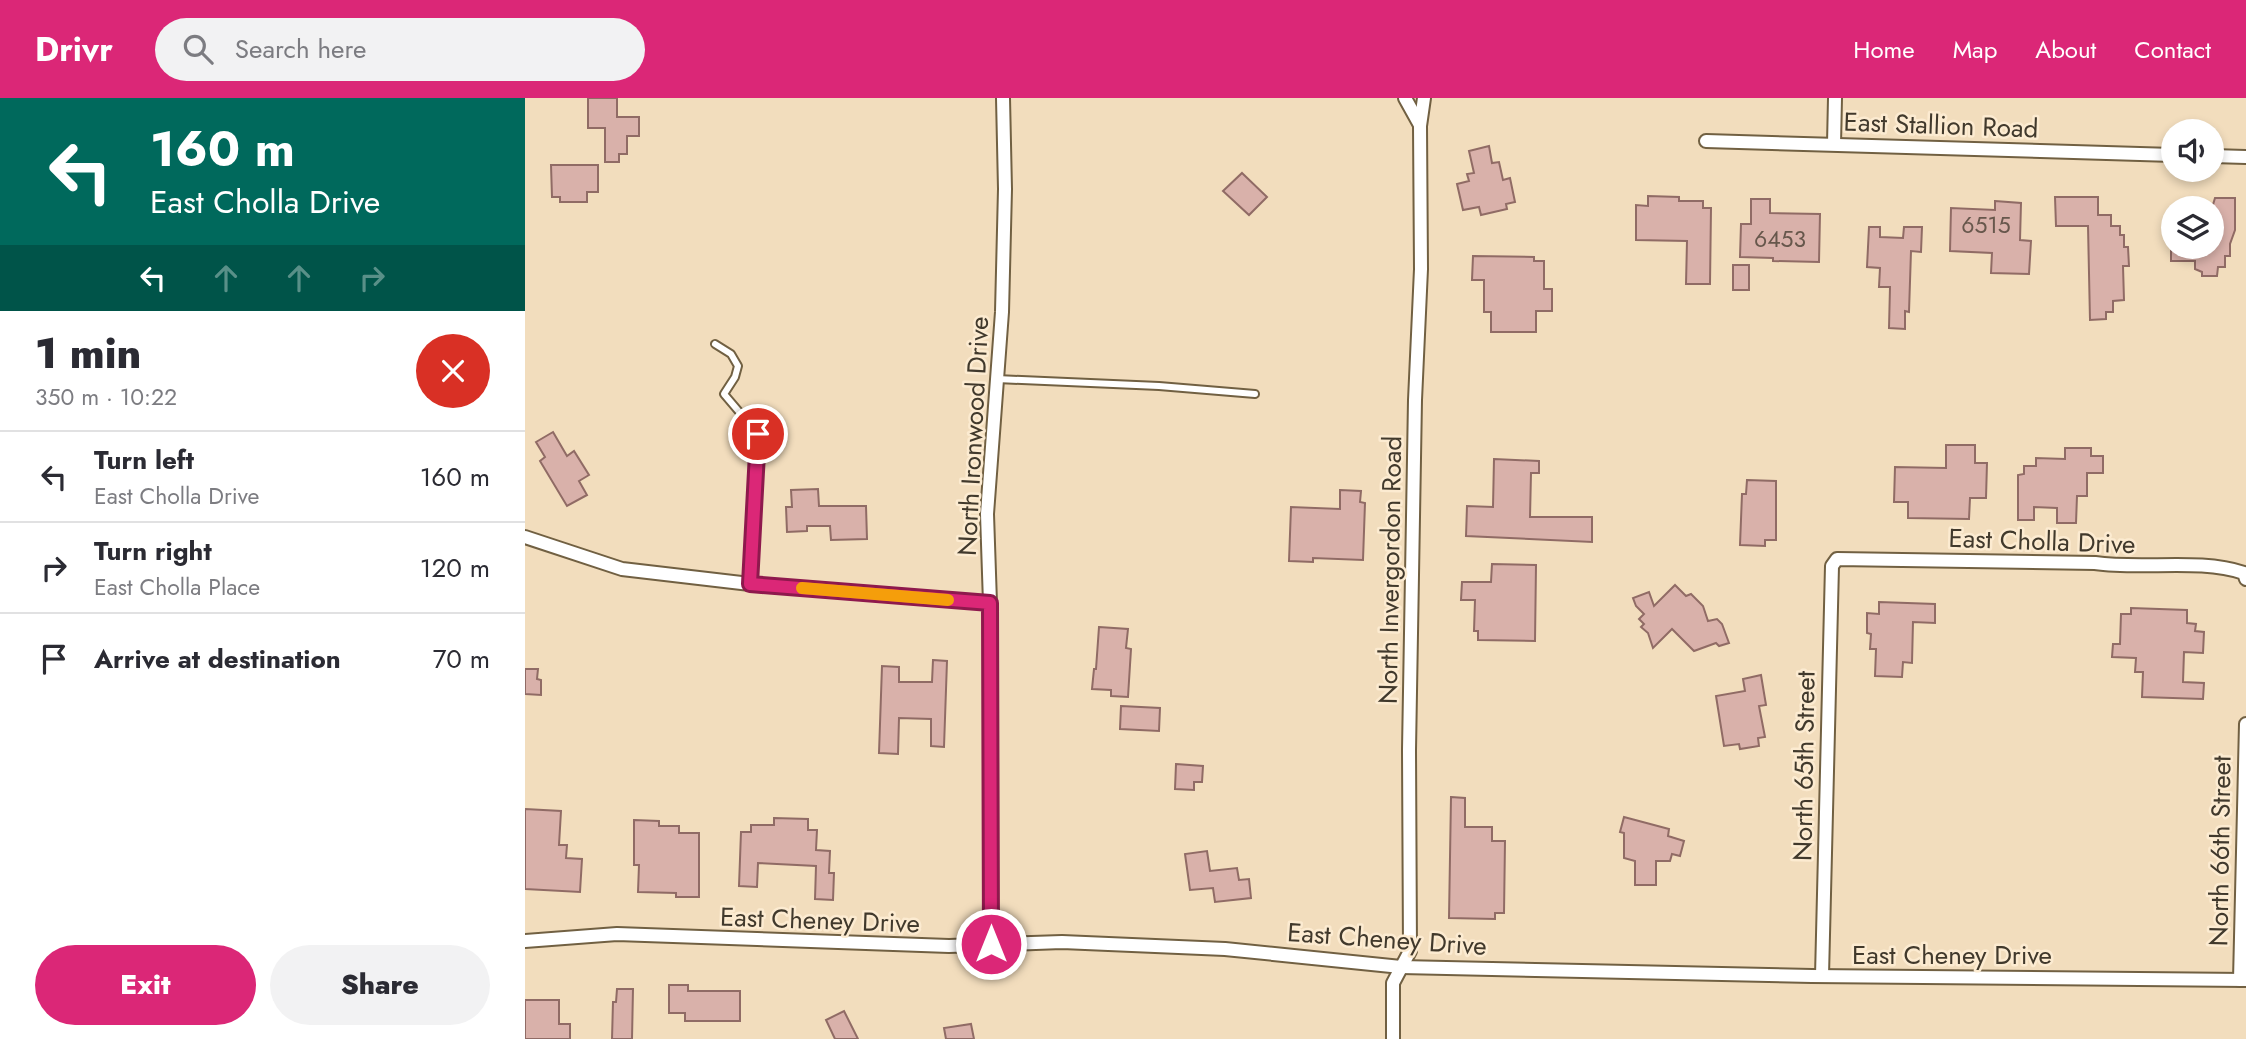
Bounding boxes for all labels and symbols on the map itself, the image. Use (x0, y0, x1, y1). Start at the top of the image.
street label: East Stallion Road (1843, 103, 2039, 147)
house number: 6515 (1961, 208, 2011, 242)
house number: 6453 (1754, 222, 1806, 256)
street label: North Ironwood Drive (948, 315, 998, 557)
pin (728, 404, 788, 464)
street label: North Invergordon Road (1369, 436, 1411, 704)
street label: East Cholla Drive (1948, 519, 2136, 563)
street label: North 65th Street (1783, 670, 1825, 861)
street label: North 66th Street (2199, 755, 2241, 947)
street label: East Cheney Drive (719, 898, 921, 942)
position arrow (954, 907, 1028, 981)
street label: East Cheney Drive (1286, 913, 1488, 965)
street label: East Cheney Drive (1852, 936, 2052, 974)

